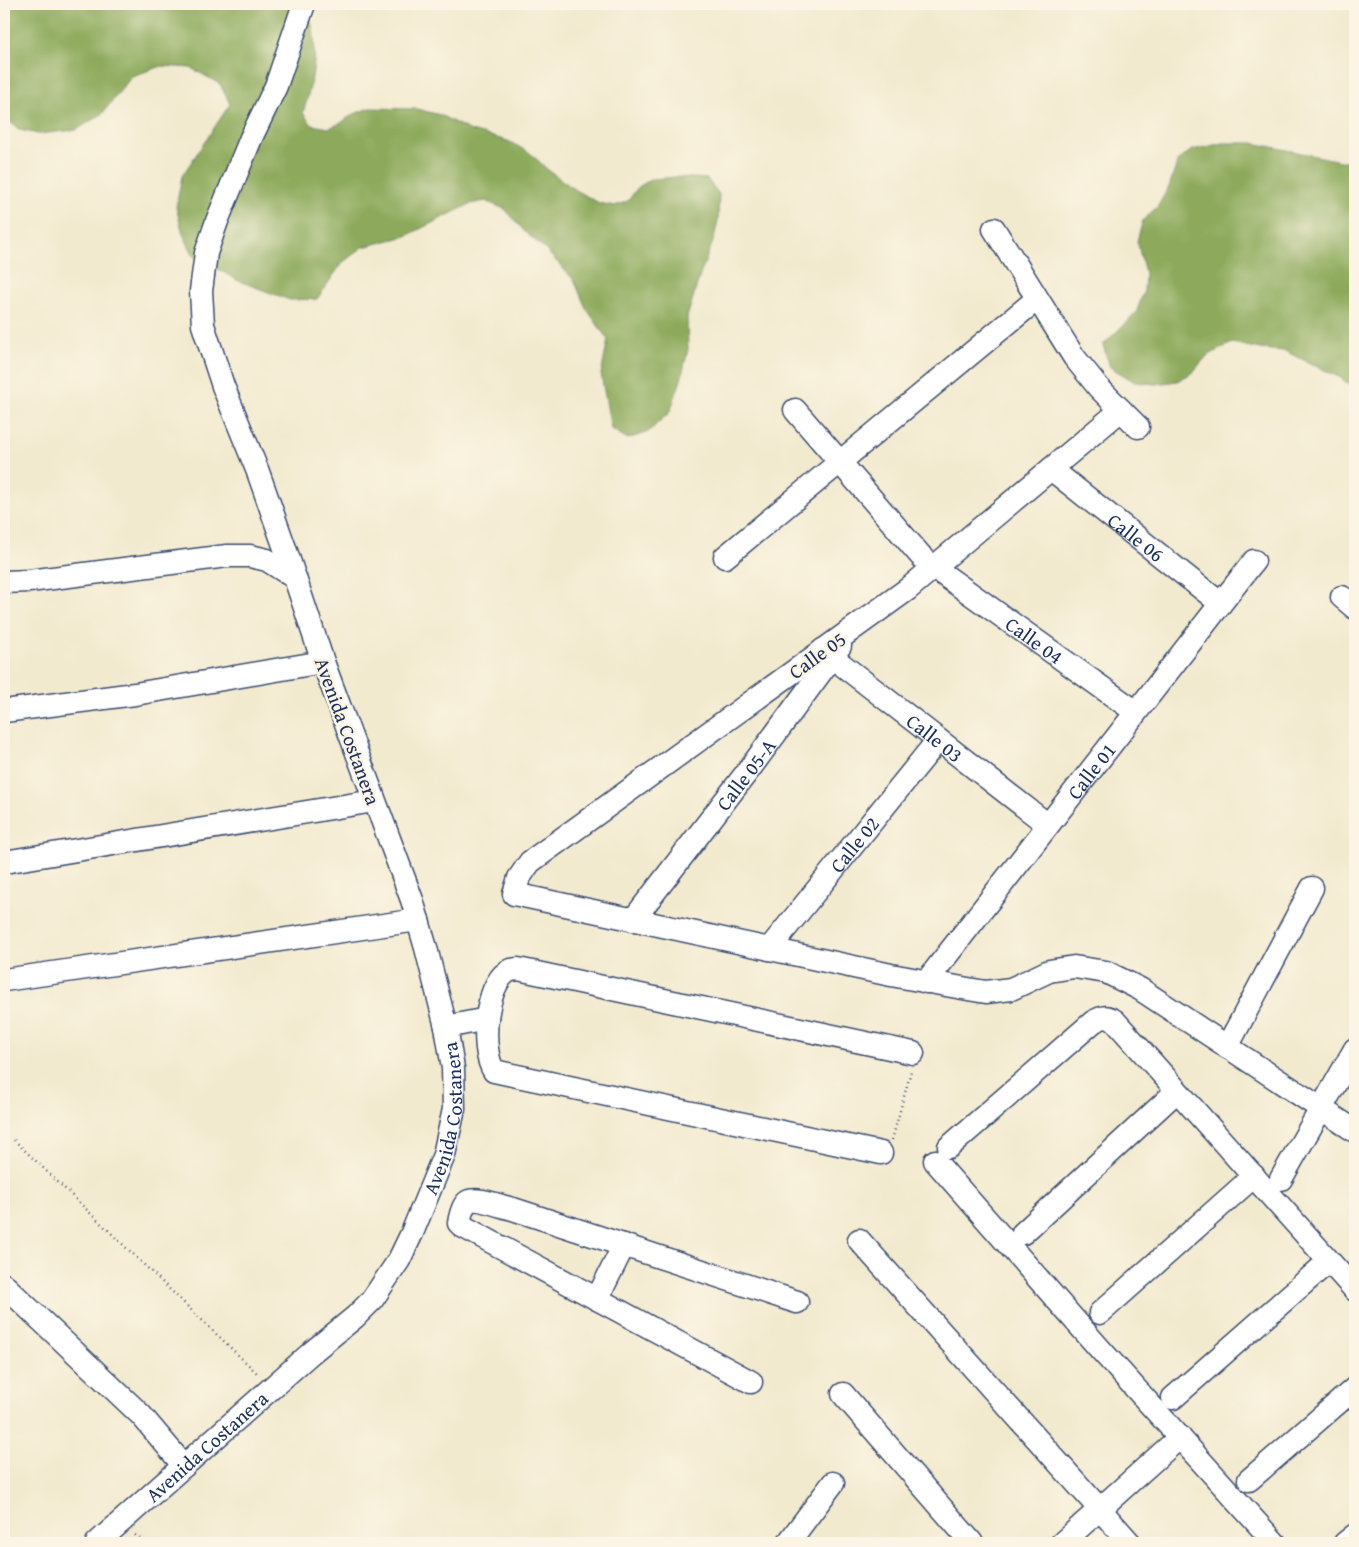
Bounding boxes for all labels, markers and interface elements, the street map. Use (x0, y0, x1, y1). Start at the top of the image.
street label: Calle 06 (1102, 505, 1171, 568)
street label: Calle 04 (1000, 609, 1069, 670)
street label: Calle 05 (782, 624, 852, 686)
street label: Avenida Costanera (308, 653, 388, 809)
street label: Calle 03 (901, 706, 970, 768)
street label: Calle 05-A (708, 732, 782, 816)
street label: Calle 01 (1059, 736, 1122, 805)
street label: Calle 02 (822, 810, 885, 878)
street label: Avenida Costanera (415, 1040, 469, 1199)
street label: Avenida Costanera (139, 1383, 274, 1508)

